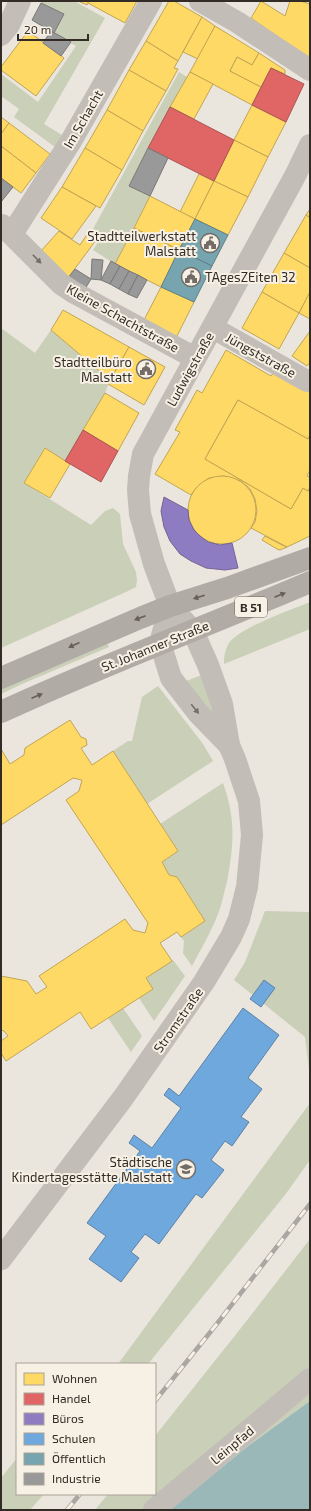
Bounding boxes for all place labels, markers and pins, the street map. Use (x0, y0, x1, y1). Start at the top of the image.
place label: Stadtteilwerkstatt Malstatt (87, 228, 196, 259)
public building icon: Stadtteilwerkstatt Malstatt (199, 232, 221, 254)
public building icon: TAgesZEiten 32 (180, 266, 202, 288)
place label: TAgesZEiten 32 (205, 269, 295, 285)
place label: Stadtteilbüro Malstatt (54, 354, 132, 385)
public building icon: Stadtteilbüro Malstatt (135, 358, 157, 380)
place label: Städtische Kindertagesstätte Malstatt (12, 1154, 172, 1185)
school or university icon: Städtische Kindertagesstätte Malstatt (175, 1158, 197, 1180)

